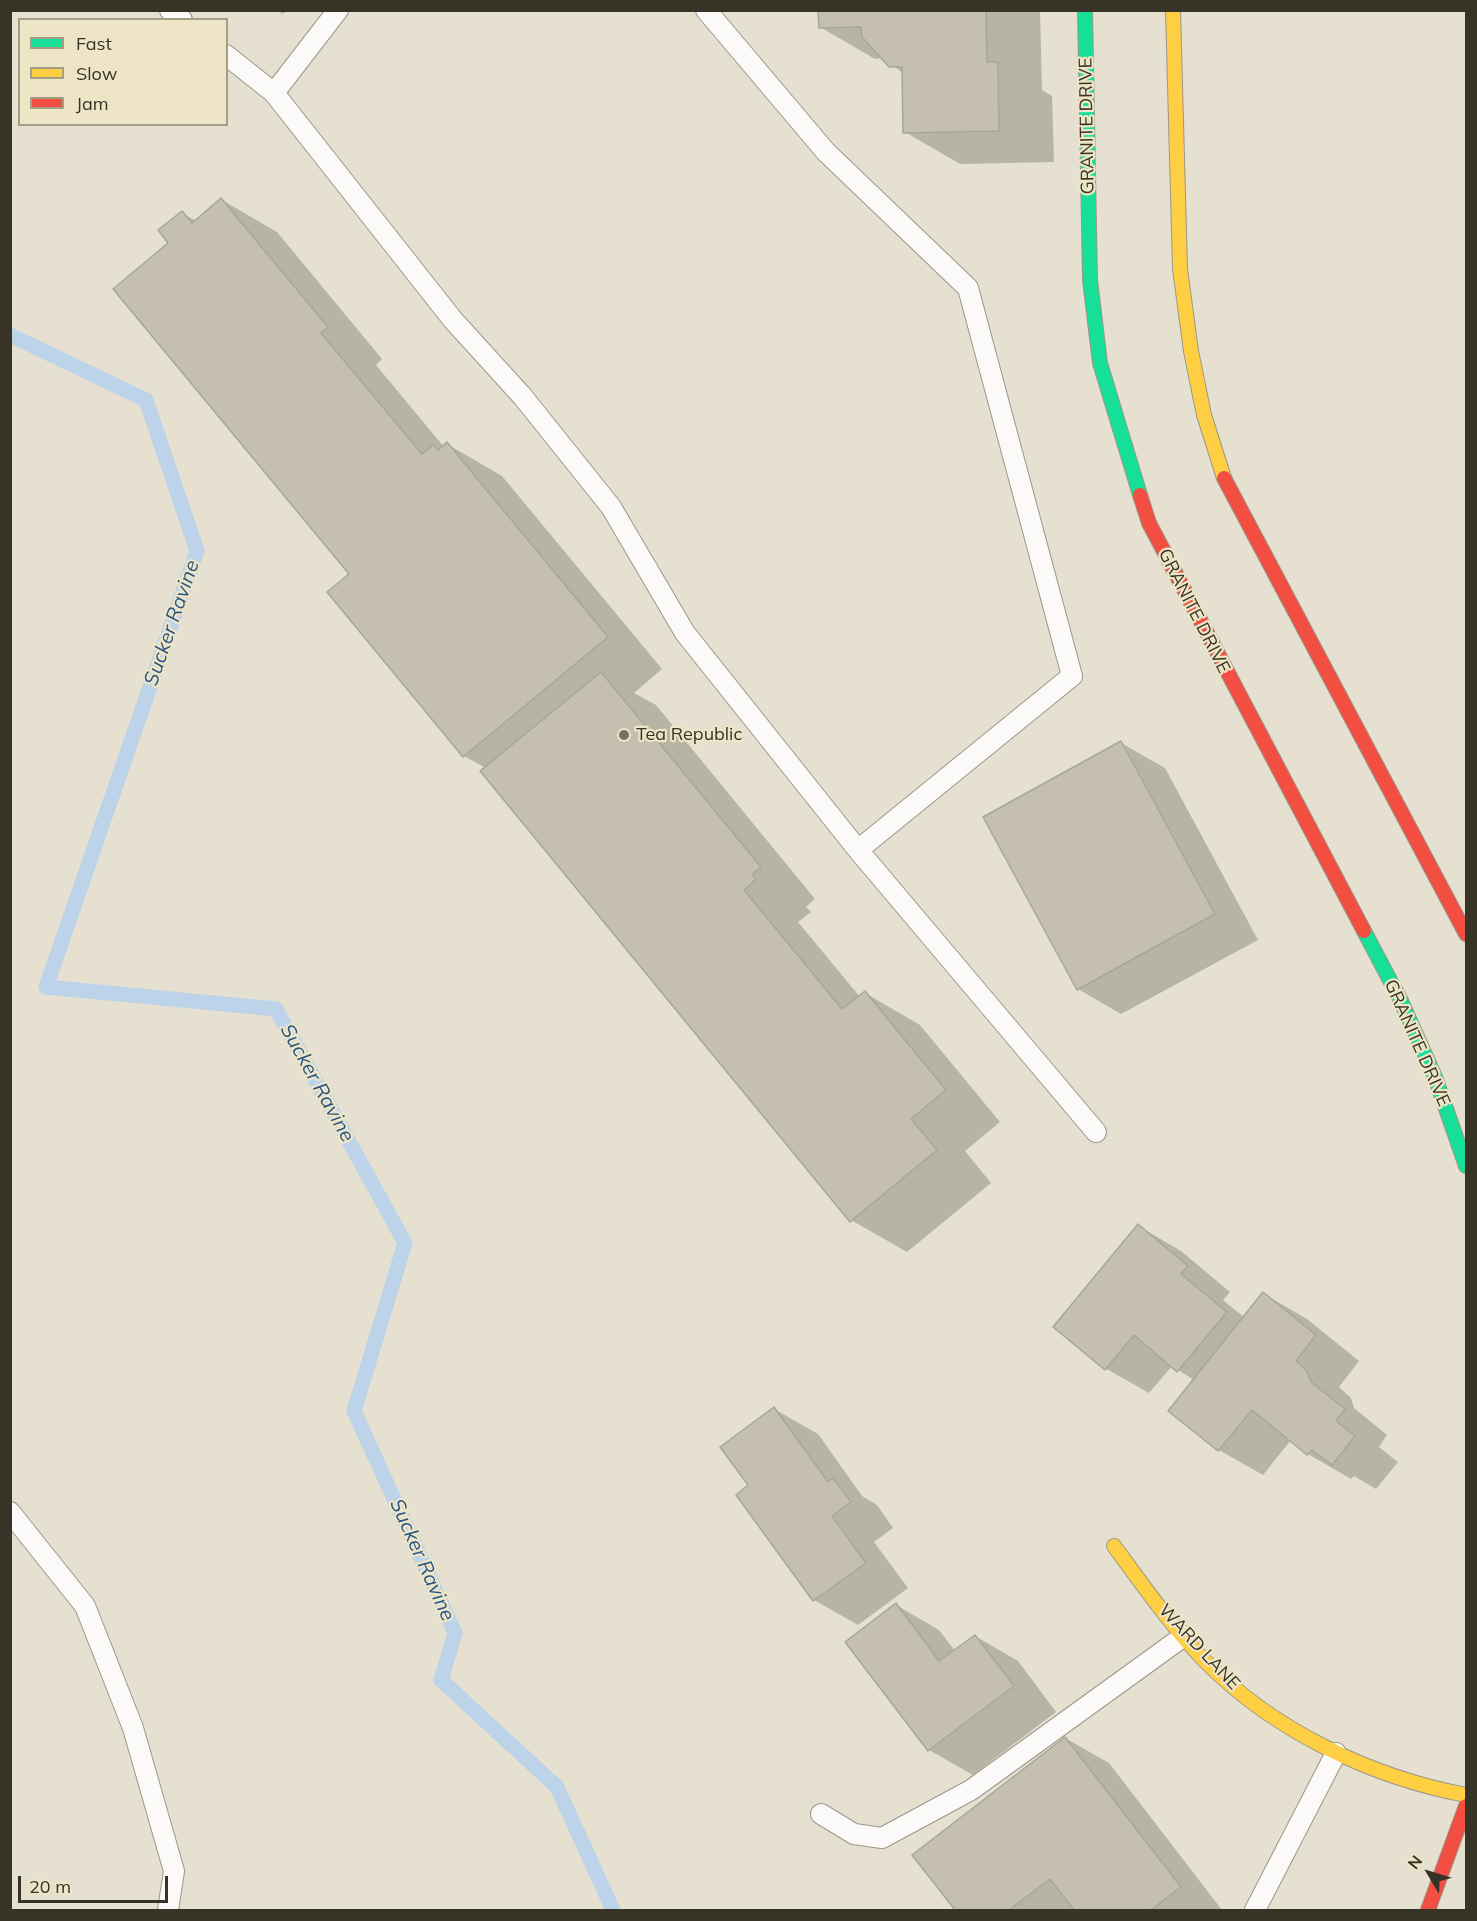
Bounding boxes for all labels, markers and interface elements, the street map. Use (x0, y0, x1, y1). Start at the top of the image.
legend (18, 18, 228, 126)
text: Fast (76, 32, 112, 55)
street label: GRANITE DRIVE (1075, 58, 1099, 194)
text: Slow (76, 62, 117, 85)
text: Jam (76, 92, 109, 115)
street label: GRANITE DRIVE (1153, 545, 1235, 677)
water label: Sucker Ravine (139, 557, 205, 689)
place label: Tea Republic (636, 724, 742, 746)
marker: Tea Republic (617, 728, 631, 742)
street label: GRANITE DRIVE (1379, 976, 1455, 1110)
water label: Sucker Ravine (275, 1020, 359, 1146)
water label: Sucker Ravine (384, 1495, 460, 1625)
street label: WARD LANE (1154, 1600, 1244, 1694)
north arrow (1399, 1843, 1459, 1903)
text: N (1403, 1851, 1426, 1873)
scale bar (21, 1864, 171, 1902)
text: 20 m (29, 1875, 71, 1898)

